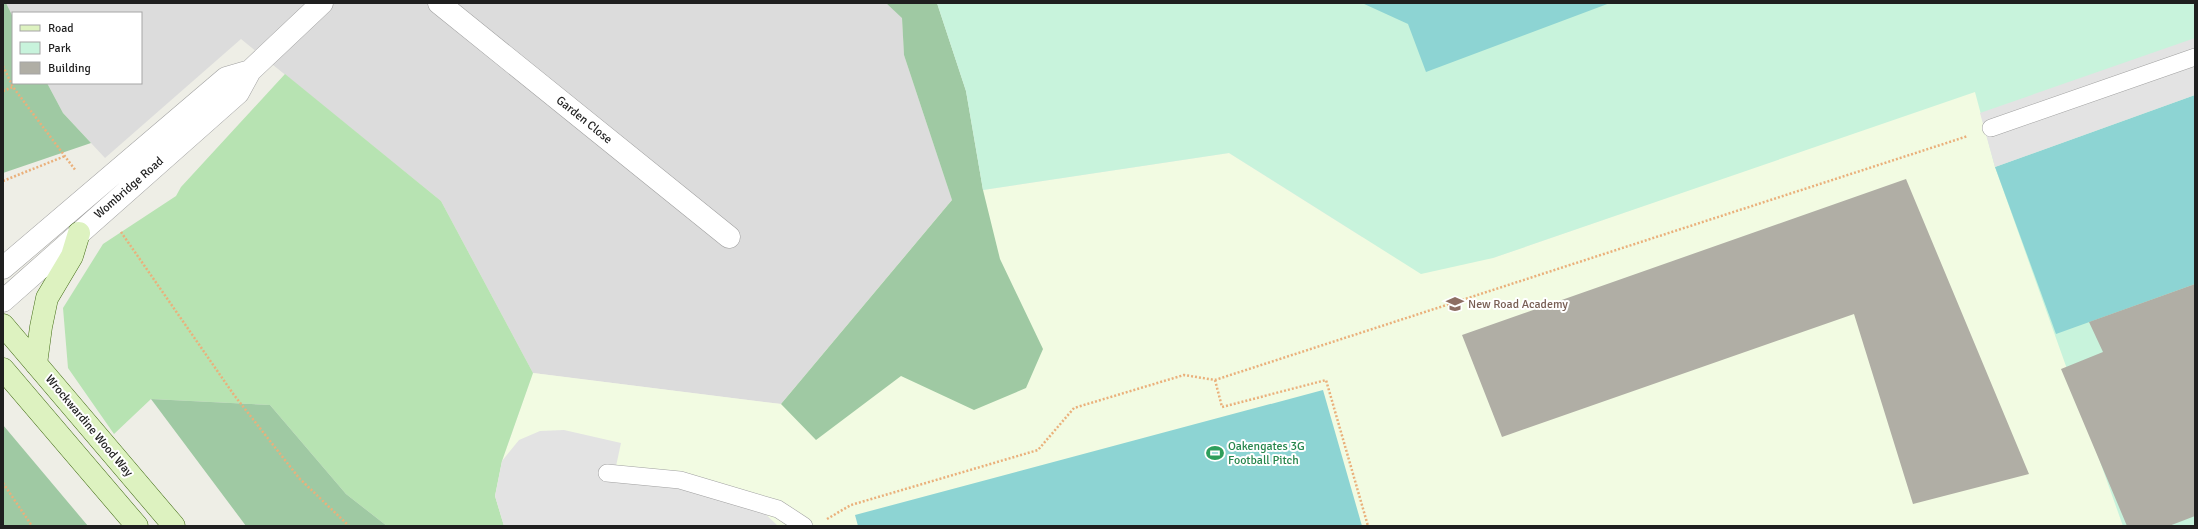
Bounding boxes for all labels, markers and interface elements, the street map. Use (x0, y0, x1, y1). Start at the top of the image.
legend (12, 12, 142, 84)
text: Road (48, 21, 74, 36)
text: Park (48, 41, 71, 56)
text: Building (48, 61, 91, 76)
street label: Garden Close (553, 93, 615, 147)
street label: Wombridge Road (91, 154, 167, 222)
school or university icon: New Road Academy (1445, 294, 1465, 314)
place label: New Road Academy (1468, 297, 1568, 312)
street label: Wrockwardine Wood Way (42, 372, 136, 480)
place label: Oakengates 3G Football Pitch (1228, 439, 1305, 468)
sports icon: Oakengates 3G Football Pitch (1205, 443, 1225, 463)

